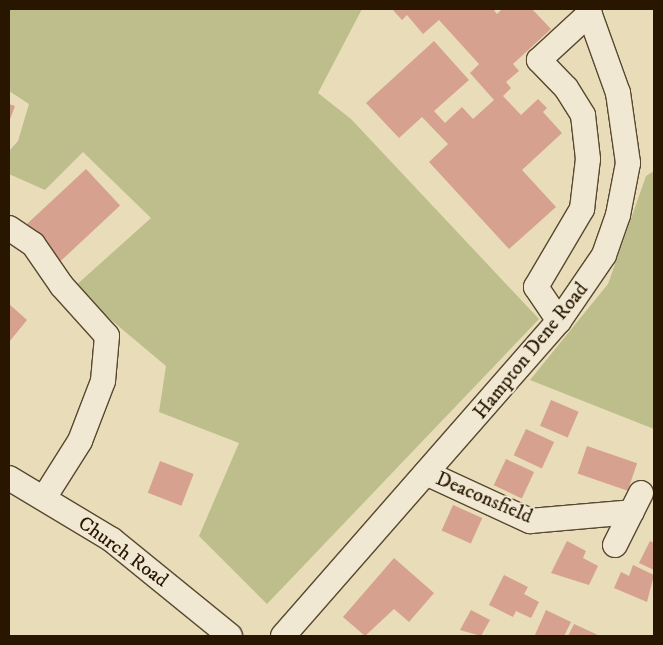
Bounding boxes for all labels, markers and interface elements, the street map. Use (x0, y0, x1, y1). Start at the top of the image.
street label: Hampton Dene Road (469, 278, 593, 424)
street label: Deaconsfield (432, 467, 536, 529)
street label: Church Road (73, 511, 173, 593)

